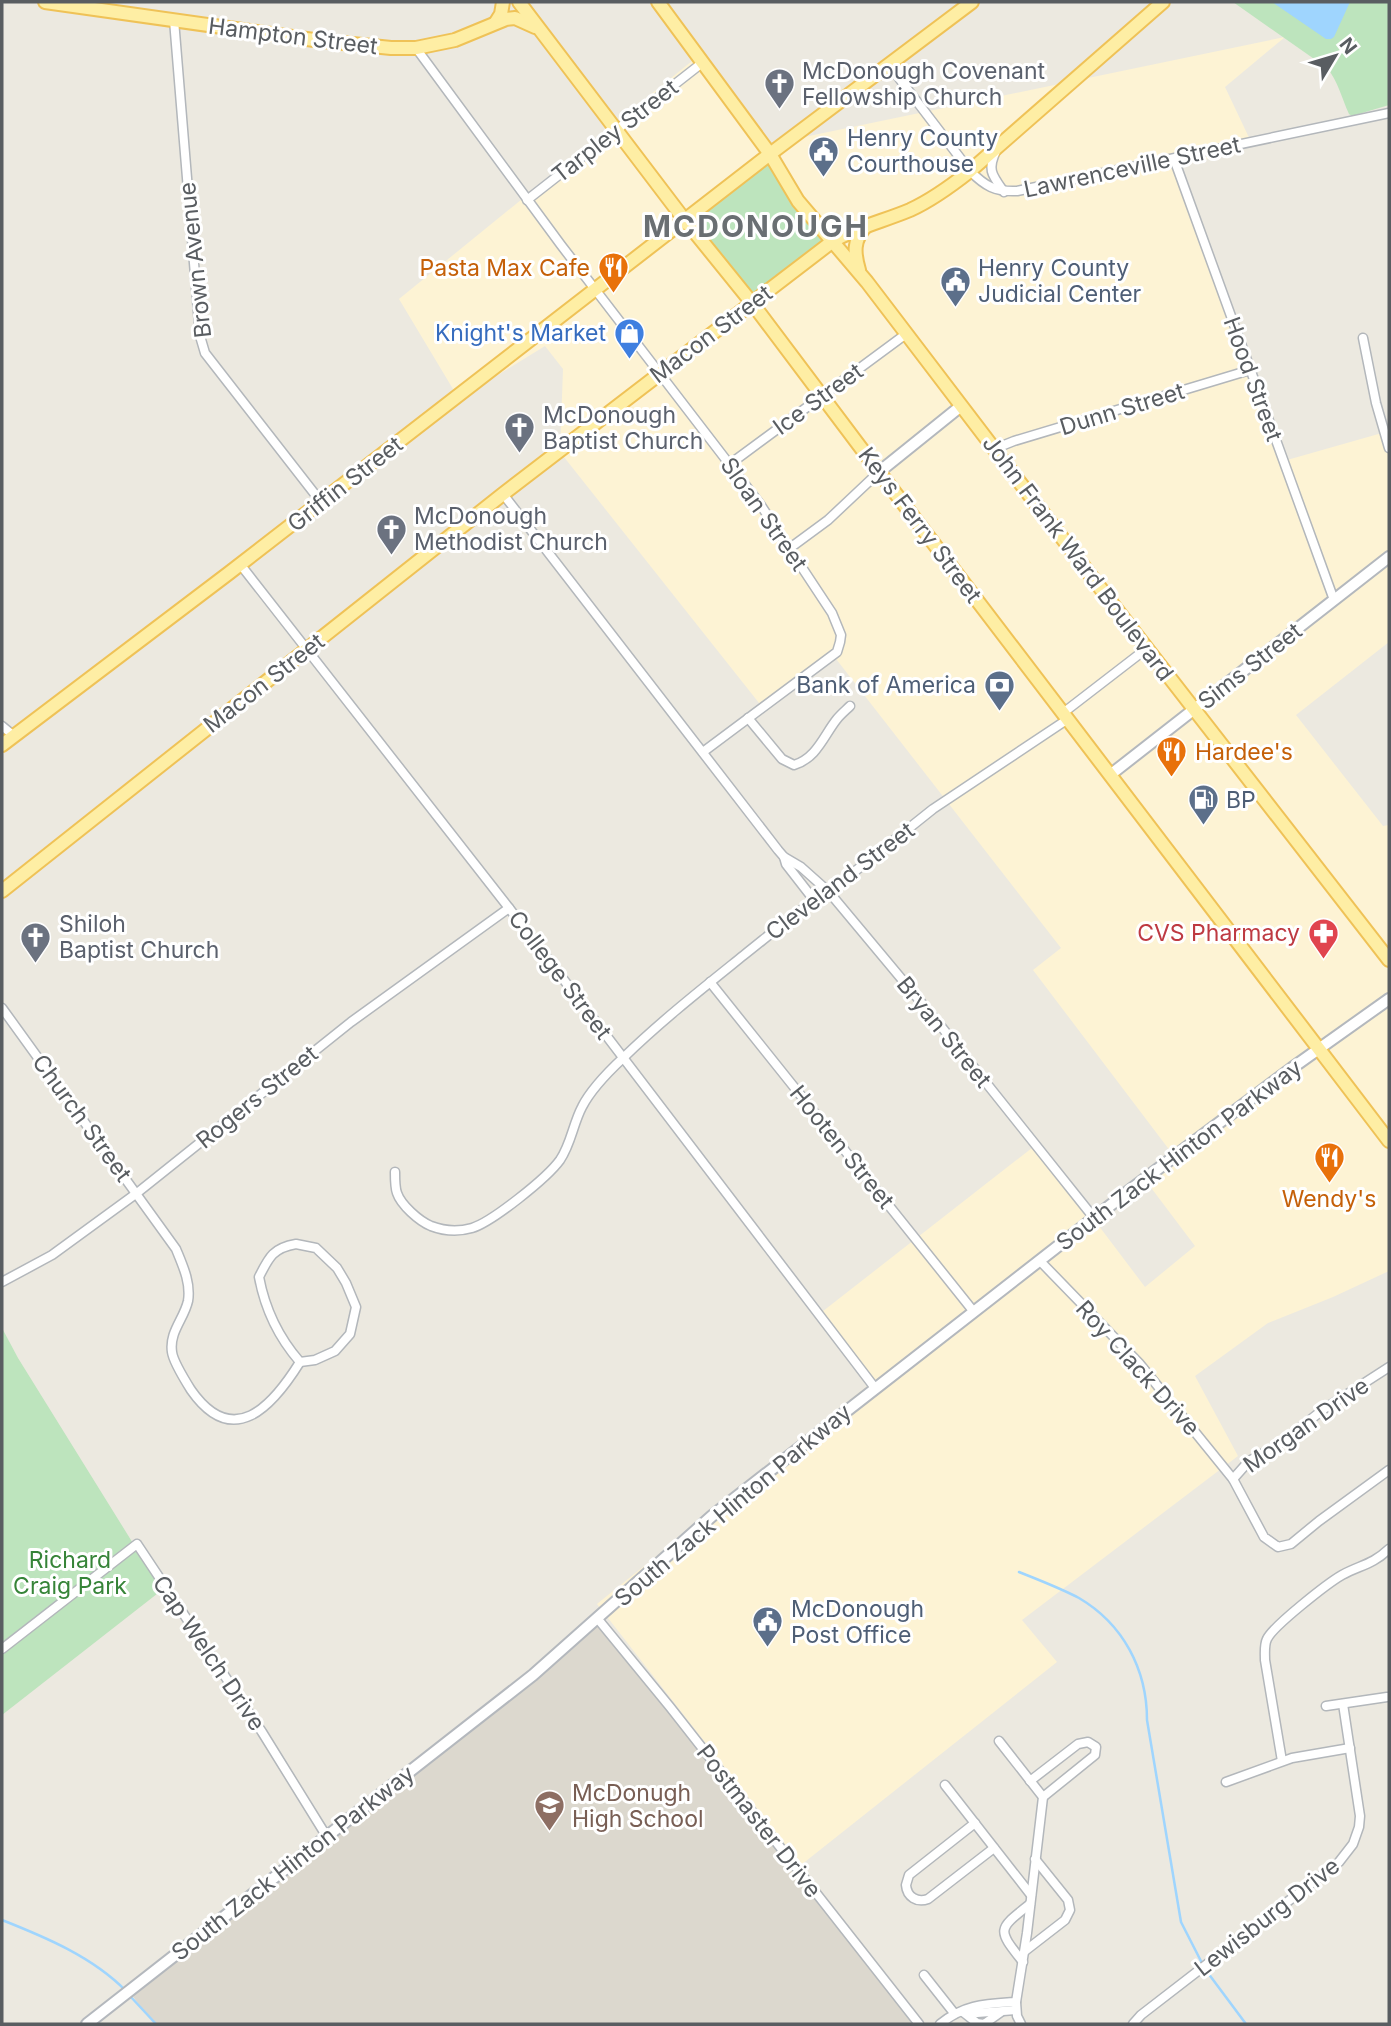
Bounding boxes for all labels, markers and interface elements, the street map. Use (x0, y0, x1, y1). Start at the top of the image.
street label: Hampton Street (207, 12, 380, 60)
north arrow (1300, 21, 1370, 91)
text: N (1334, 33, 1362, 59)
place label: McDonough Covenant Fellowship Church (802, 57, 1046, 111)
church icon: McDonough Covenant Fellowship Church (762, 67, 796, 111)
street label: Tarpley Street (546, 73, 684, 189)
place label: Henry County Courthouse (847, 124, 998, 178)
street label: Lawrenceville Street (1021, 130, 1243, 204)
public building icon: Henry County Courthouse (807, 134, 841, 178)
street label: Brown Avenue (173, 181, 217, 339)
district label: MCDONOUGH (643, 208, 869, 244)
restaurant icon: Pasta Max Cafe (596, 251, 630, 295)
place label: Pasta Max Cafe (420, 254, 590, 282)
place label: Henry County Judicial Center (978, 254, 1142, 308)
public building icon: Henry County Judicial Center (938, 264, 972, 308)
street label: Macon Street (644, 279, 778, 389)
street label: Hood Street (1218, 313, 1289, 445)
shop icon: Knight's Market (612, 316, 646, 360)
place label: Knight's Market (435, 319, 606, 347)
street label: Ice Street (768, 357, 869, 441)
street label: Dunn Street (1056, 377, 1188, 441)
place label: McDonough Baptist Church (543, 401, 703, 455)
church icon: McDonough Baptist Church (503, 411, 537, 455)
street label: Griffin Street (282, 430, 409, 538)
street label: John Frank Ward Boulevard (977, 430, 1179, 686)
street label: Keys Ferry Street (852, 442, 988, 609)
street label: Sloan Street (715, 452, 814, 577)
place label: McDonough Methodist Church (414, 502, 608, 556)
church icon: McDonough Methodist Church (374, 512, 408, 556)
street label: Sims Street (1193, 617, 1308, 715)
street label: Macon Street (198, 627, 330, 739)
bank icon: Bank of America (982, 668, 1016, 712)
place label: Bank of America (796, 671, 976, 699)
restaurant icon: Hardee's (1155, 735, 1189, 779)
place label: Hardee's (1195, 738, 1293, 766)
fuel station icon: BP (1186, 783, 1220, 827)
place label: BP (1226, 786, 1256, 814)
street label: Cleveland Street (760, 816, 920, 946)
street label: College Street (502, 905, 618, 1045)
place label: Shiloh Baptist Church (59, 910, 219, 964)
pharmacy icon: CVS Pharmacy (1306, 916, 1340, 960)
place label: CVS Pharmacy (1137, 919, 1300, 947)
church icon: Shiloh Baptist Church (19, 920, 53, 964)
street label: Bryan Street (891, 971, 998, 1094)
street label: Rogers Street (191, 1039, 324, 1154)
street label: Church Street (26, 1049, 138, 1187)
street label: South Zack Hinton Parkway (1051, 1053, 1307, 1257)
street label: Hooten Street (784, 1080, 900, 1215)
restaurant icon: Wendy's (1312, 1141, 1346, 1185)
place label: Wendy's (1282, 1185, 1376, 1213)
street label: Roy Clack Drive (1070, 1295, 1206, 1441)
street label: Morgan Drive (1238, 1371, 1374, 1479)
street label: South Zack Hinton Parkway (609, 1398, 857, 1612)
park label: Richard Craig Park (13, 1546, 127, 1600)
street label: Cap Welch Drive (147, 1570, 271, 1736)
place label: McDonough Post Office (791, 1595, 924, 1649)
public building icon: McDonough Post Office (751, 1605, 785, 1649)
street label: Postmaster Drive (691, 1739, 827, 1903)
street label: South Zack Hinton Parkway (166, 1759, 420, 1966)
place label: McDonugh High School (572, 1779, 704, 1833)
school or university icon: McDonugh High School (532, 1789, 566, 1833)
street label: Lewisburg Drive (1189, 1852, 1345, 1982)

